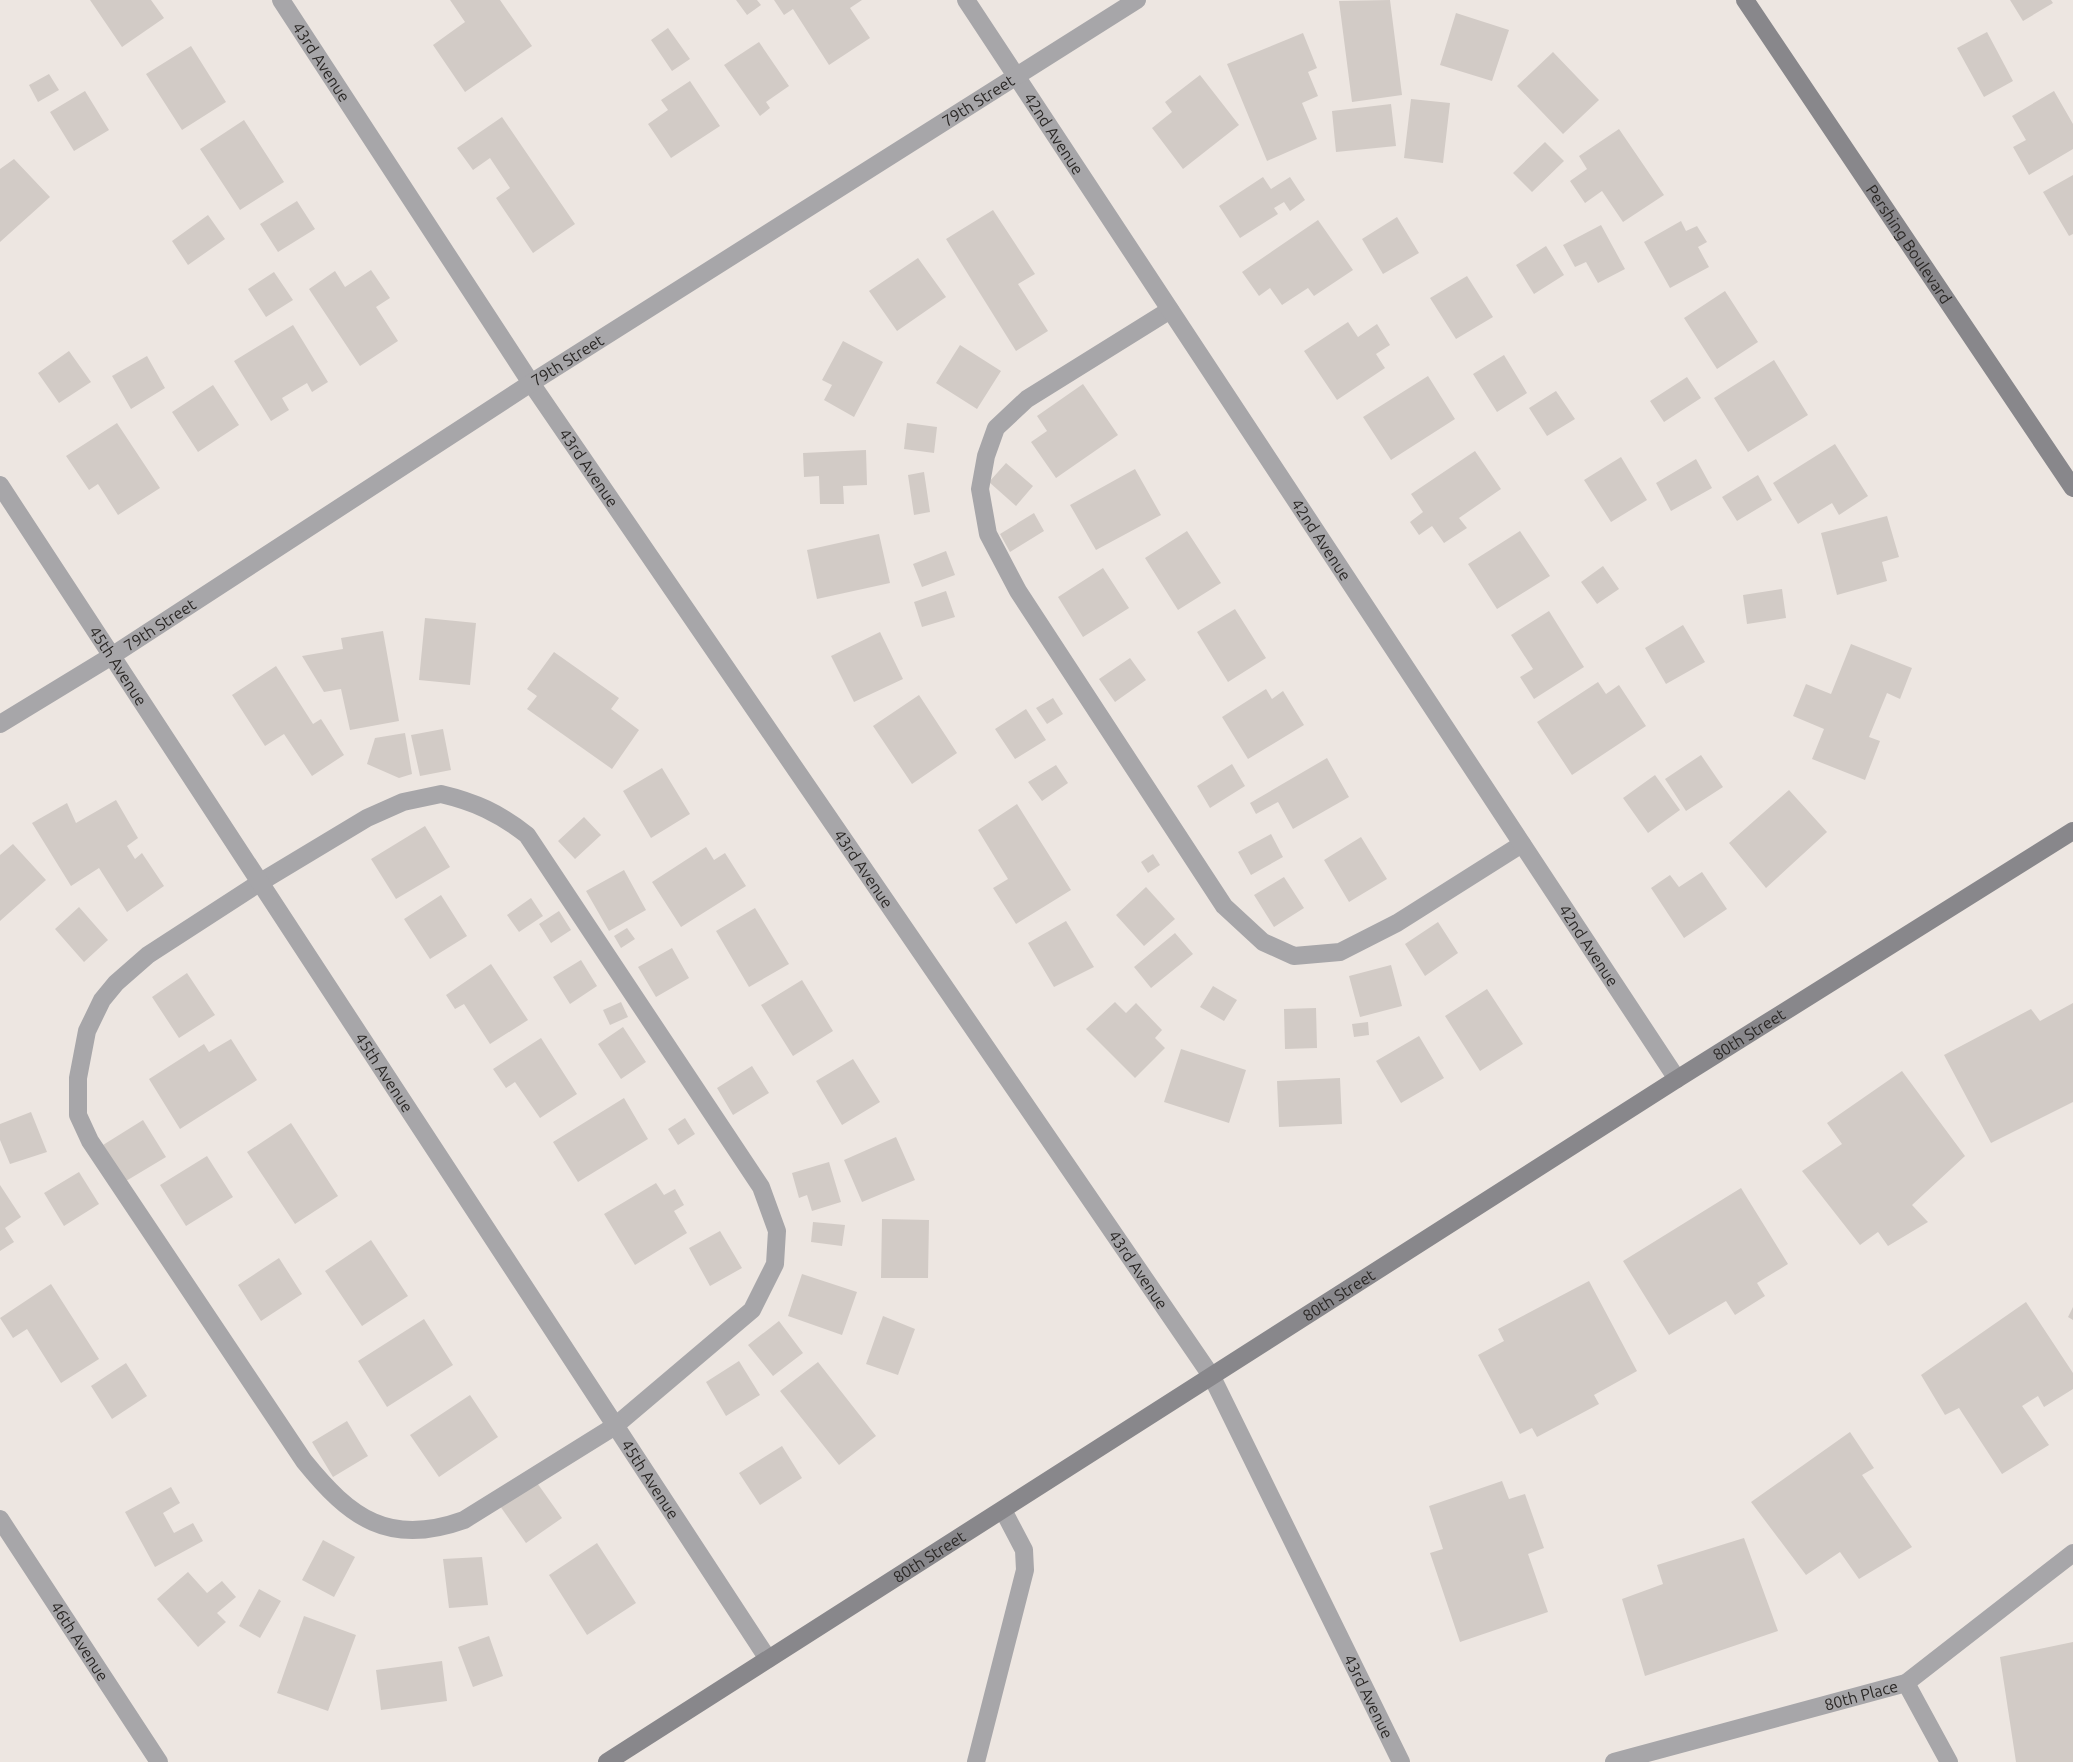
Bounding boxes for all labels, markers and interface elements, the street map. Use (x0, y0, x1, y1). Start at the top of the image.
street label: 43rd Avenue (289, 19, 354, 105)
street label: 79th Street (939, 71, 1018, 130)
street label: 42nd Avenue (1021, 89, 1087, 178)
street label: Pershing Boulevard (1863, 181, 1955, 307)
street label: 79th Street (528, 330, 607, 390)
street label: 43rd Avenue (556, 425, 622, 510)
street label: 42nd Avenue (1288, 495, 1355, 584)
street label: 79th Street (120, 594, 199, 655)
street label: 45th Avenue (86, 623, 151, 709)
street label: 43rd Avenue (831, 826, 897, 911)
street label: 42nd Avenue (1555, 901, 1622, 990)
street label: 80th Street (1709, 1004, 1789, 1063)
street label: 45th Avenue (352, 1029, 417, 1116)
street label: 43rd Avenue (1105, 1227, 1172, 1312)
street label: 80th Street (1299, 1265, 1379, 1325)
street label: 45th Avenue (618, 1436, 683, 1522)
street label: 80th Street (890, 1526, 969, 1586)
street label: 46th Avenue (47, 1598, 112, 1684)
street label: 43rd Avenue (1341, 1651, 1397, 1741)
street label: 80th Place (1822, 1677, 1900, 1714)

